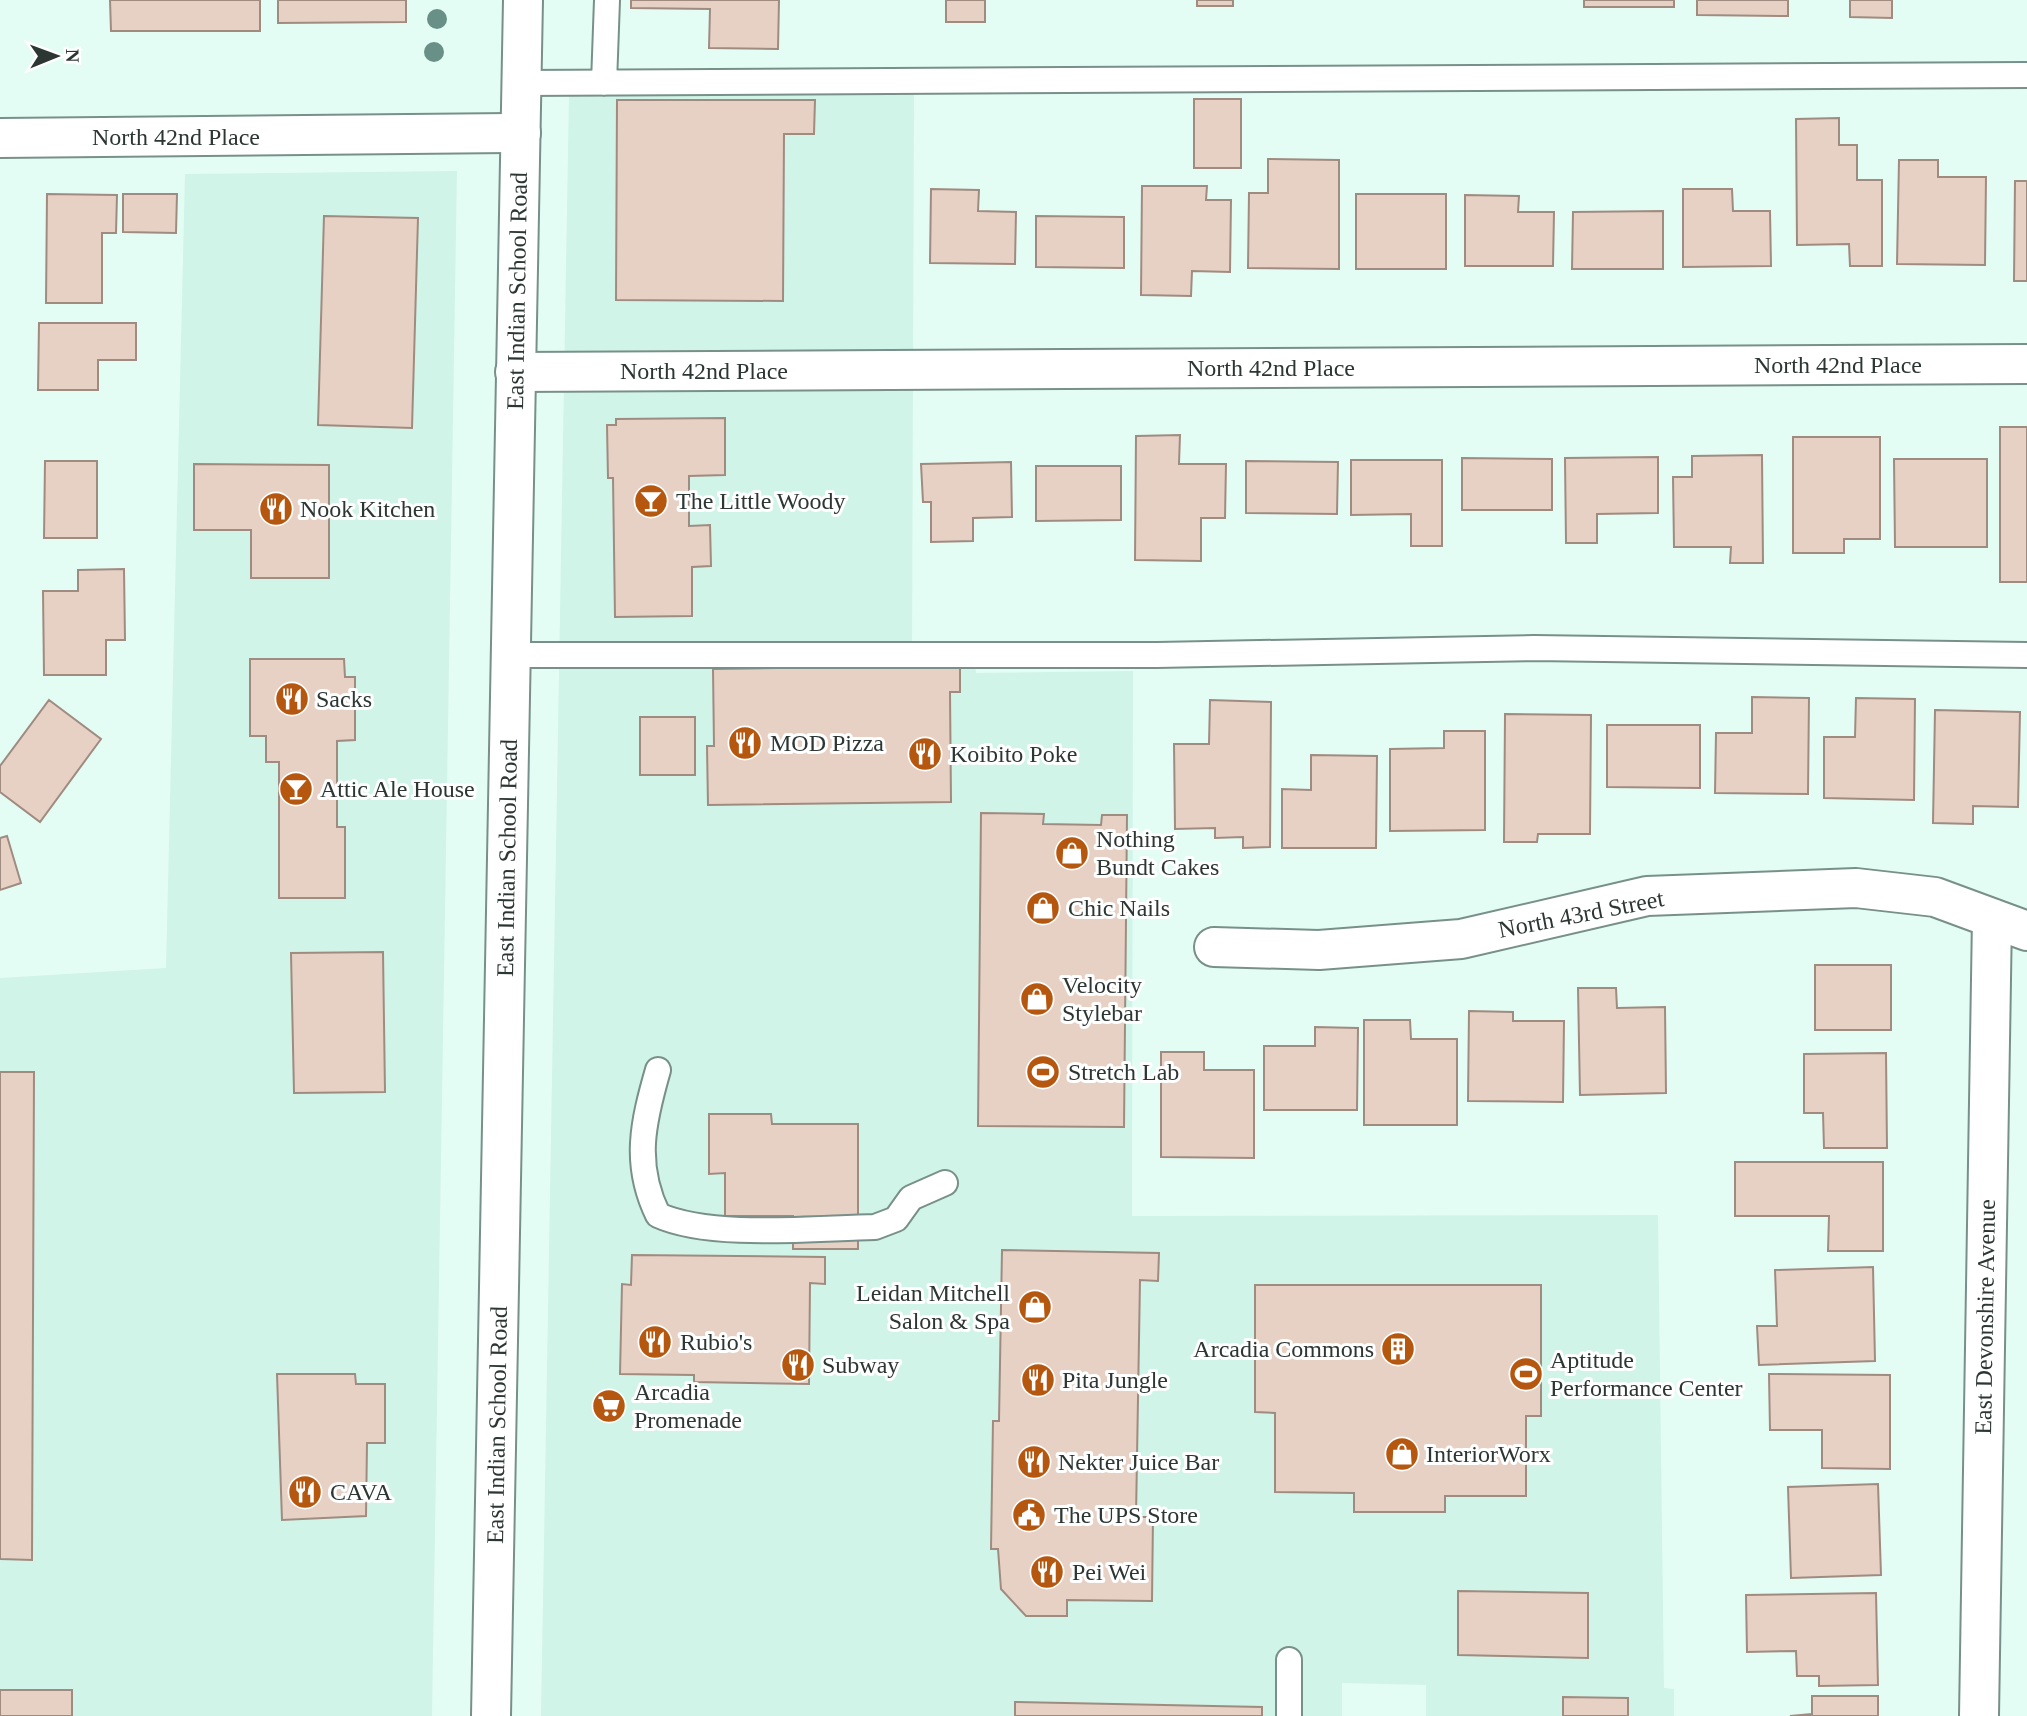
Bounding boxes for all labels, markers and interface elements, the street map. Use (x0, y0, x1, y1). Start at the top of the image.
north arrow (21, 21, 91, 91)
text: N (62, 49, 83, 63)
street label: North 42nd Place (92, 124, 260, 150)
street label: East Indian School Road (502, 172, 532, 410)
street label: North 42nd Place (1754, 352, 1922, 378)
street label: North 42nd Place (1187, 355, 1355, 381)
street label: North 42nd Place (620, 358, 788, 384)
bar icon: The Little Woody (632, 482, 670, 520)
place label: The Little Woody (676, 488, 846, 514)
restaurant icon: Nook Kitchen (257, 490, 295, 528)
place label: Nook Kitchen (300, 496, 435, 522)
restaurant icon: Sacks (273, 680, 311, 718)
place label: Sacks (316, 686, 372, 712)
restaurant icon: MOD Pizza (726, 724, 764, 762)
place label: MOD Pizza (770, 730, 884, 756)
restaurant icon: Koibito Poke (906, 735, 944, 773)
street label: East Indian School Road (492, 739, 522, 977)
place label: Koibito Poke (950, 741, 1077, 767)
bar icon: Attic Ale House (277, 770, 315, 808)
place label: Attic Ale House (320, 776, 475, 802)
place label: Nothing Bundt Cakes (1096, 826, 1219, 880)
shop icon: Nothing Bundt Cakes (1053, 834, 1091, 872)
street label: North 43rd Street (1496, 885, 1666, 943)
shop icon: Chic Nails (1024, 889, 1062, 927)
place label: Chic Nails (1068, 895, 1170, 921)
place label: Velocity Stylebar (1062, 972, 1142, 1026)
shop icon: Velocity Stylebar (1018, 980, 1056, 1018)
sports icon: Stretch Lab (1024, 1053, 1062, 1091)
place label: Stretch Lab (1068, 1059, 1179, 1085)
street label: East Devonshire Avenue (1970, 1199, 2000, 1435)
place label: Leidan Mitchell Salon & Spa (856, 1280, 1010, 1334)
shop icon: Leidan Mitchell Salon & Spa (1016, 1288, 1054, 1326)
street label: East Indian School Road (482, 1306, 512, 1544)
restaurant icon: Rubio's (636, 1323, 674, 1361)
place label: Rubio's (680, 1329, 752, 1355)
building icon: Arcadia Commons (1379, 1330, 1417, 1368)
place label: Arcadia Commons (1193, 1336, 1374, 1362)
restaurant icon: Subway (779, 1346, 817, 1384)
place label: Aptitude Performance Center (1550, 1347, 1743, 1401)
place label: Subway (822, 1352, 899, 1378)
sports icon: Aptitude Performance Center (1507, 1355, 1545, 1393)
restaurant icon: Pita Jungle (1019, 1361, 1057, 1399)
place label: Pita Jungle (1062, 1367, 1168, 1393)
place label: Arcadia Promenade (634, 1379, 742, 1433)
supermarket icon: Arcadia Promenade (590, 1387, 628, 1425)
shop icon: InteriorWorx (1383, 1435, 1421, 1473)
place label: InteriorWorx (1426, 1441, 1551, 1467)
restaurant icon: Nekter Juice Bar (1015, 1443, 1053, 1481)
place label: Nekter Juice Bar (1058, 1449, 1219, 1475)
restaurant icon: CAVA (286, 1473, 324, 1511)
place label: CAVA (330, 1479, 392, 1505)
public building icon: The UPS Store (1010, 1496, 1048, 1534)
place label: The UPS Store (1054, 1502, 1198, 1528)
restaurant icon: Pei Wei (1028, 1553, 1066, 1591)
place label: Pei Wei (1072, 1559, 1147, 1585)

